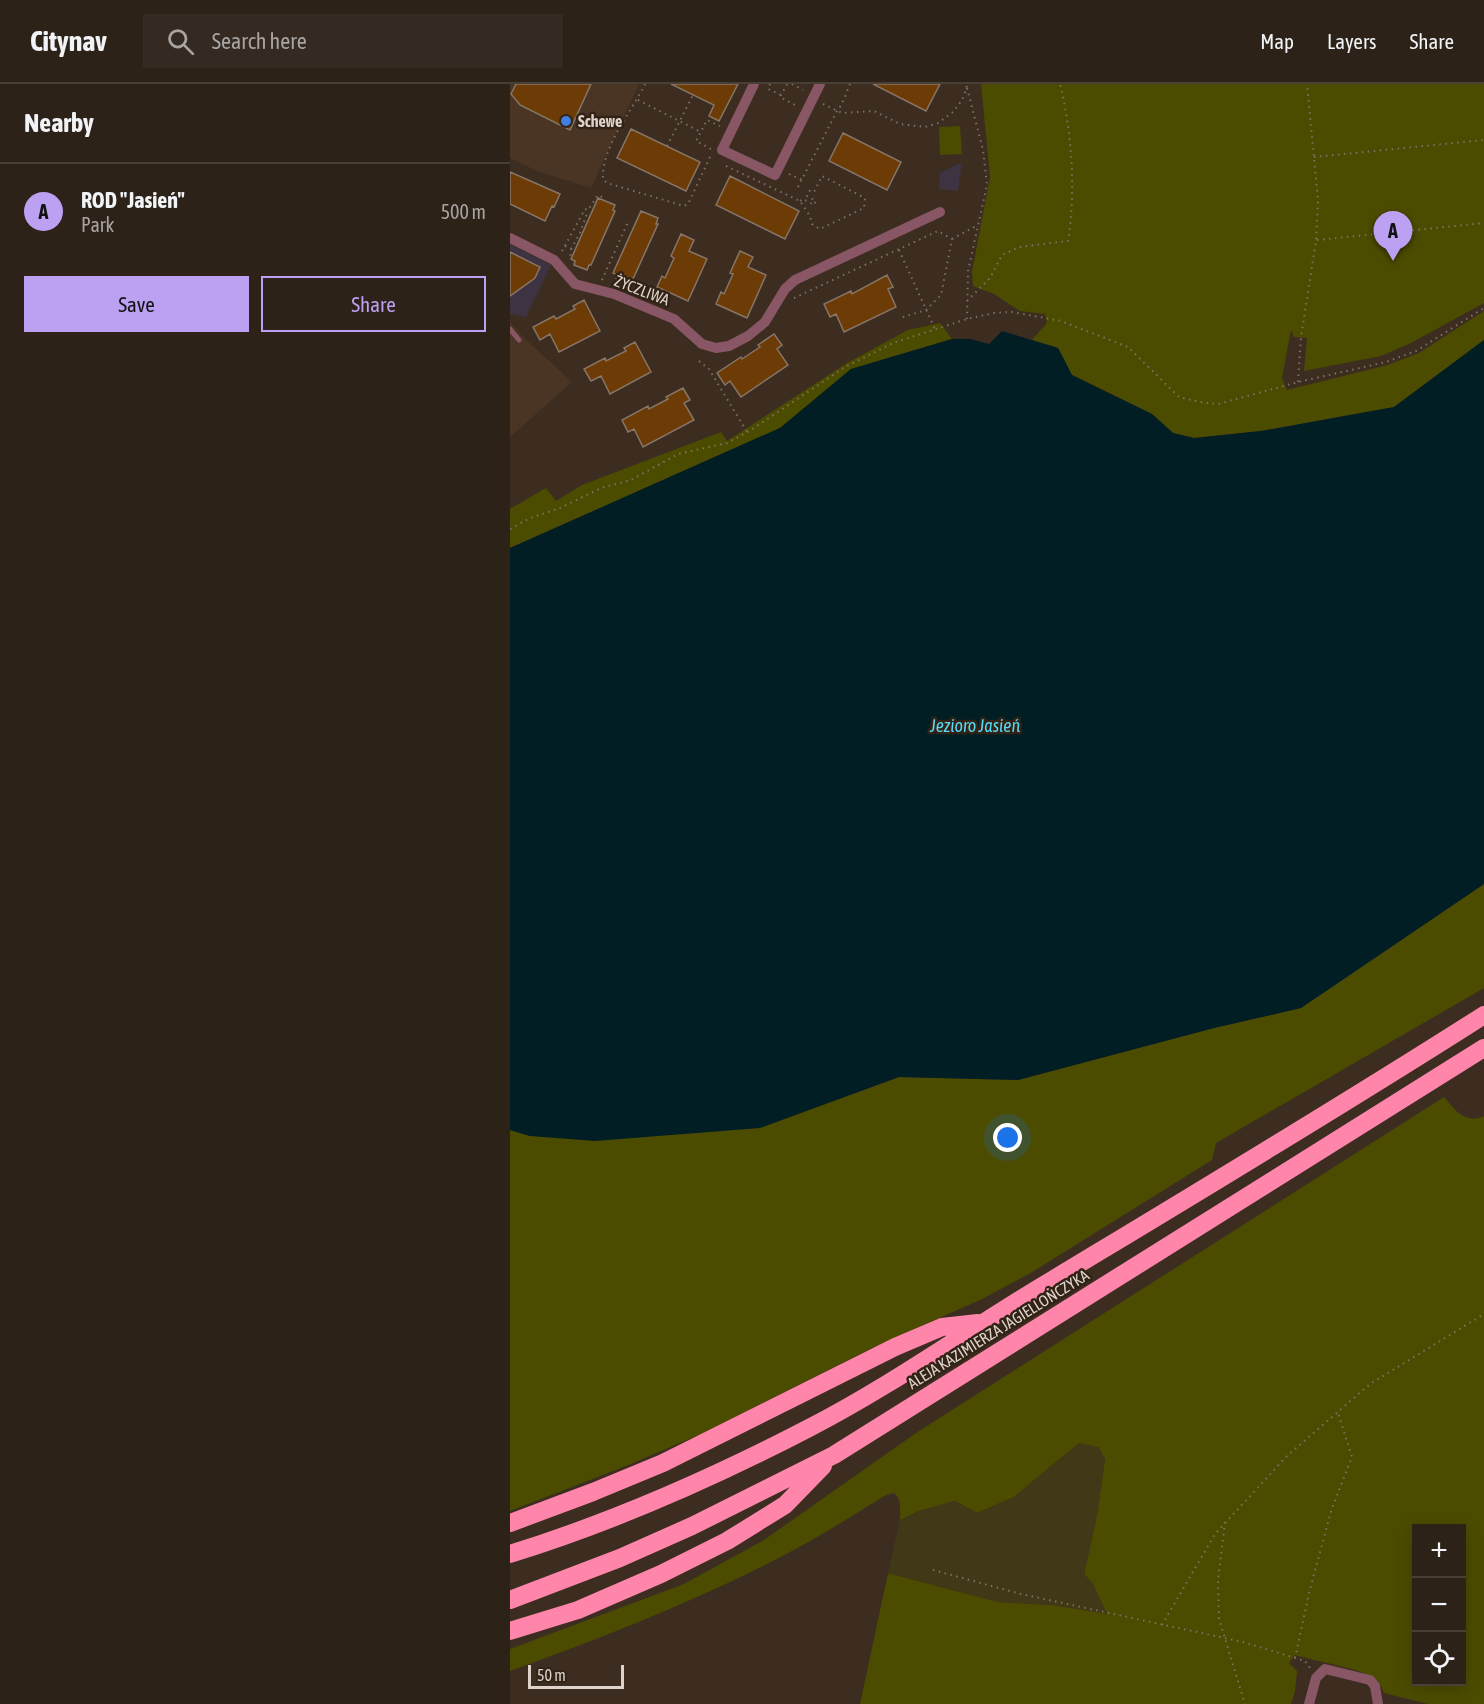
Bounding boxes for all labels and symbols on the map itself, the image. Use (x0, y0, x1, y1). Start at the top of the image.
place label: Schewe (578, 112, 622, 130)
marker: Schewe (559, 114, 573, 128)
pin: A (1374, 212, 1412, 261)
street label: ŻYCZLIWA (612, 271, 672, 309)
water label: Jezioro Jasień (929, 715, 1020, 736)
your location (993, 1123, 1022, 1152)
street label: ALEJA KAZIMIERZA JAGIELLOŃCZYKA (904, 1266, 1092, 1392)
scale bar (528, 1662, 624, 1690)

